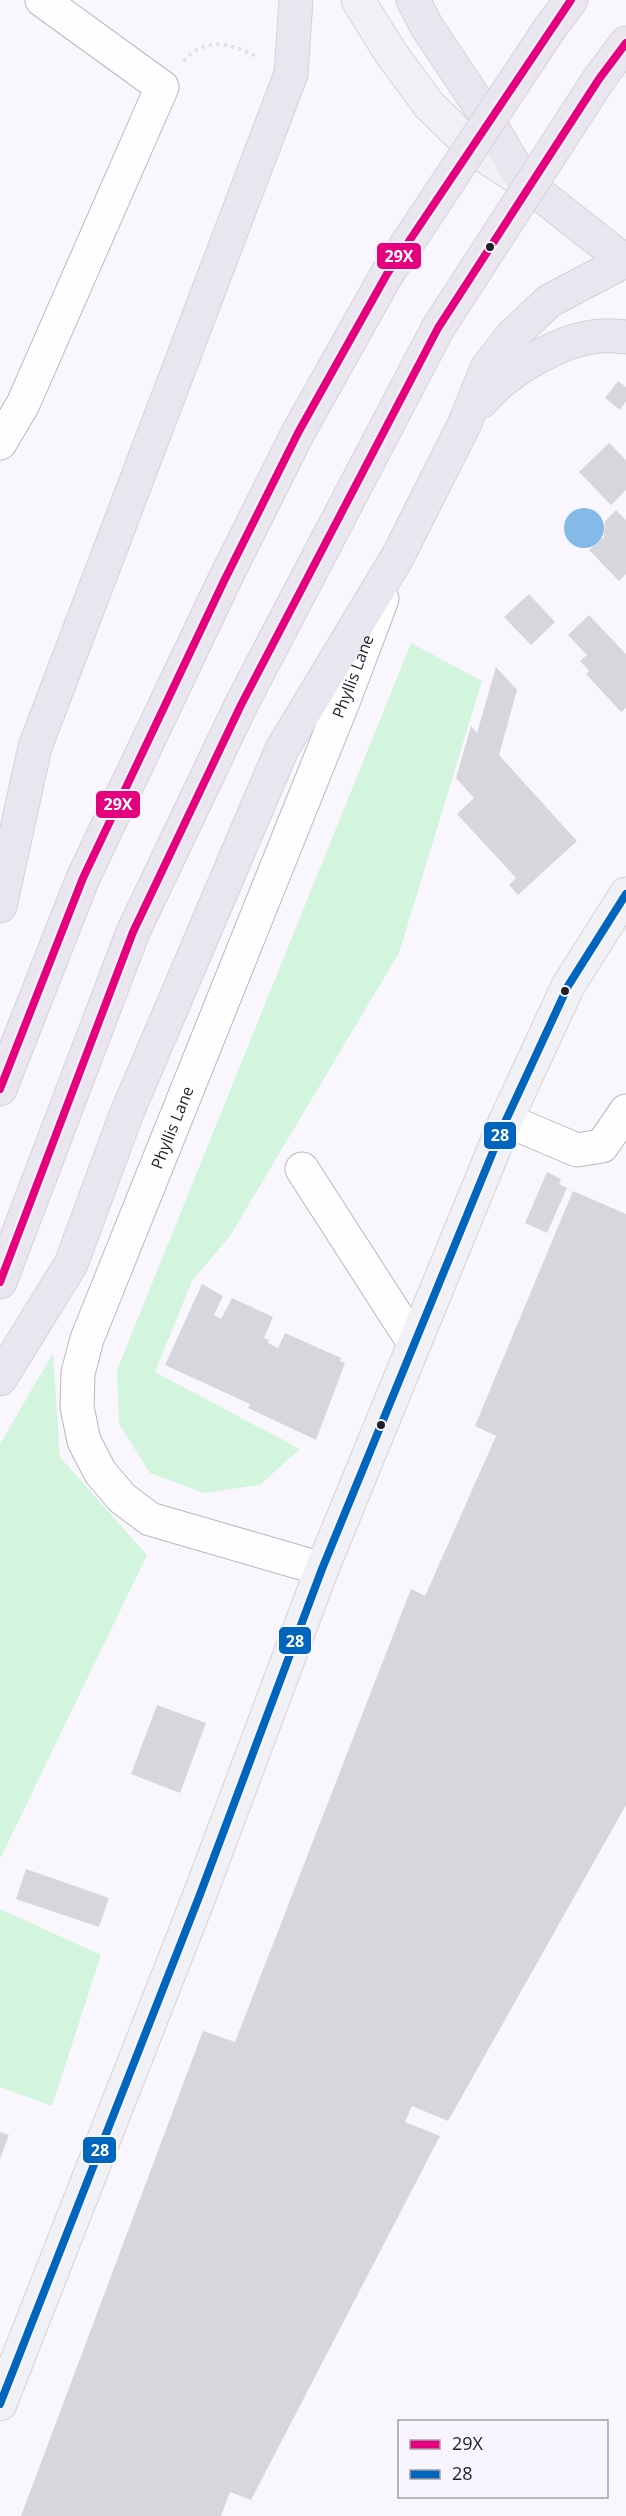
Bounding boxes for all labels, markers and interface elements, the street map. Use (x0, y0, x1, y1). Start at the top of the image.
unlabelled marker (484, 241, 496, 253)
line badge: 29X (376, 242, 422, 270)
text: 29X (385, 245, 414, 267)
street label: Phyllis Lane (327, 631, 379, 721)
line badge: 29X (95, 790, 141, 819)
text: 29X (104, 793, 133, 815)
unlabelled marker (559, 985, 571, 997)
street label: Phyllis Lane (146, 1083, 199, 1172)
line badge: 28 (483, 1121, 517, 1150)
text: 28 (491, 1124, 509, 1146)
unlabelled marker (375, 1419, 387, 1431)
line badge: 28 (278, 1626, 312, 1655)
text: 28 (286, 1630, 304, 1652)
line badge: 28 (82, 2136, 117, 2164)
text: 28 (91, 2139, 109, 2161)
legend (398, 2420, 608, 2498)
text: 29X (452, 2431, 484, 2455)
text: 28 (452, 2461, 473, 2485)

